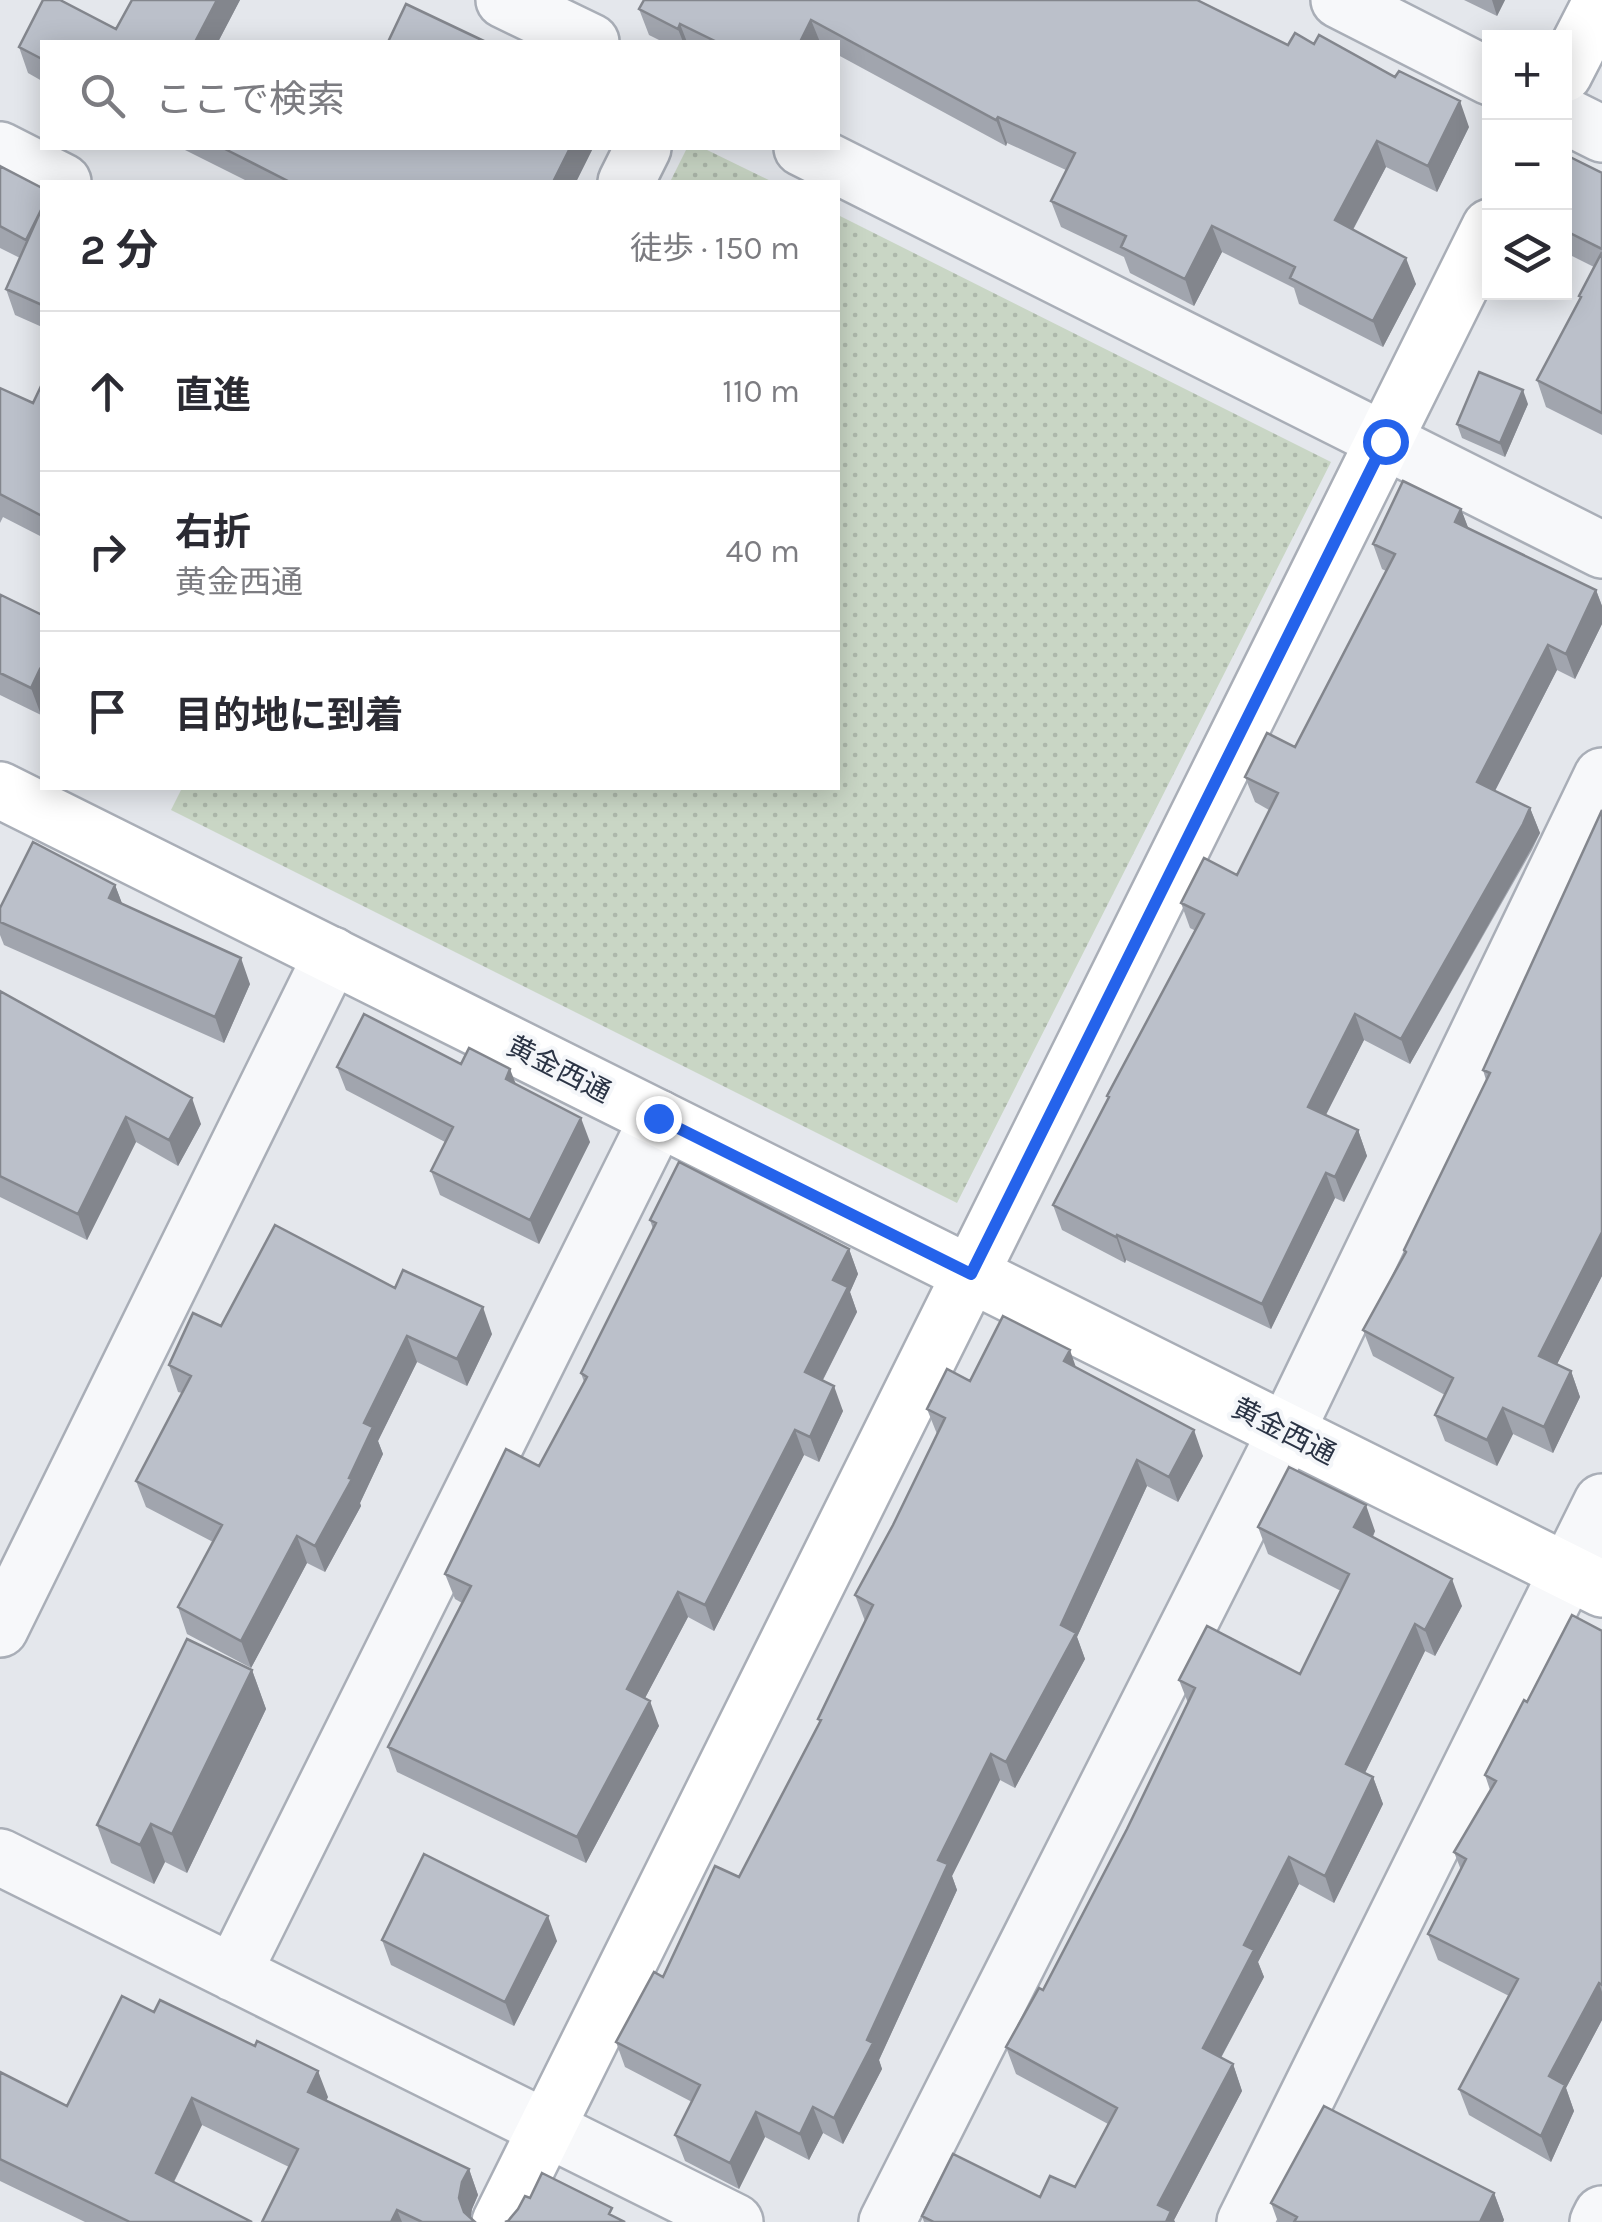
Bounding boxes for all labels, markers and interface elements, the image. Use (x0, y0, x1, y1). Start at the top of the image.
map controls (1482, 30, 1572, 300)
button: + (1482, 30, 1572, 120)
search box (40, 40, 840, 150)
icon: search (75, 68, 130, 123)
text: ここで検索 (155, 77, 345, 122)
button: − (1482, 120, 1572, 210)
button: layers (1482, 210, 1572, 300)
text: 2 分 (80, 225, 158, 275)
text: 徒歩 · 150 m (630, 230, 800, 267)
icon: ahead (80, 364, 135, 419)
text: 直進 (175, 373, 251, 418)
text: 110 m (722, 373, 800, 410)
route start (1363, 419, 1409, 465)
text: 右折 (175, 510, 251, 555)
icon: right (80, 524, 135, 579)
text: 40 m (726, 533, 800, 570)
text: 黄金西通 (175, 564, 303, 601)
icon: arrive (80, 684, 135, 739)
text: 目的地に到着 (175, 693, 403, 738)
street label: 黄金西通 (502, 1029, 616, 1109)
route end (636, 1096, 682, 1142)
street label: 黄金西通 (1227, 1391, 1341, 1471)

